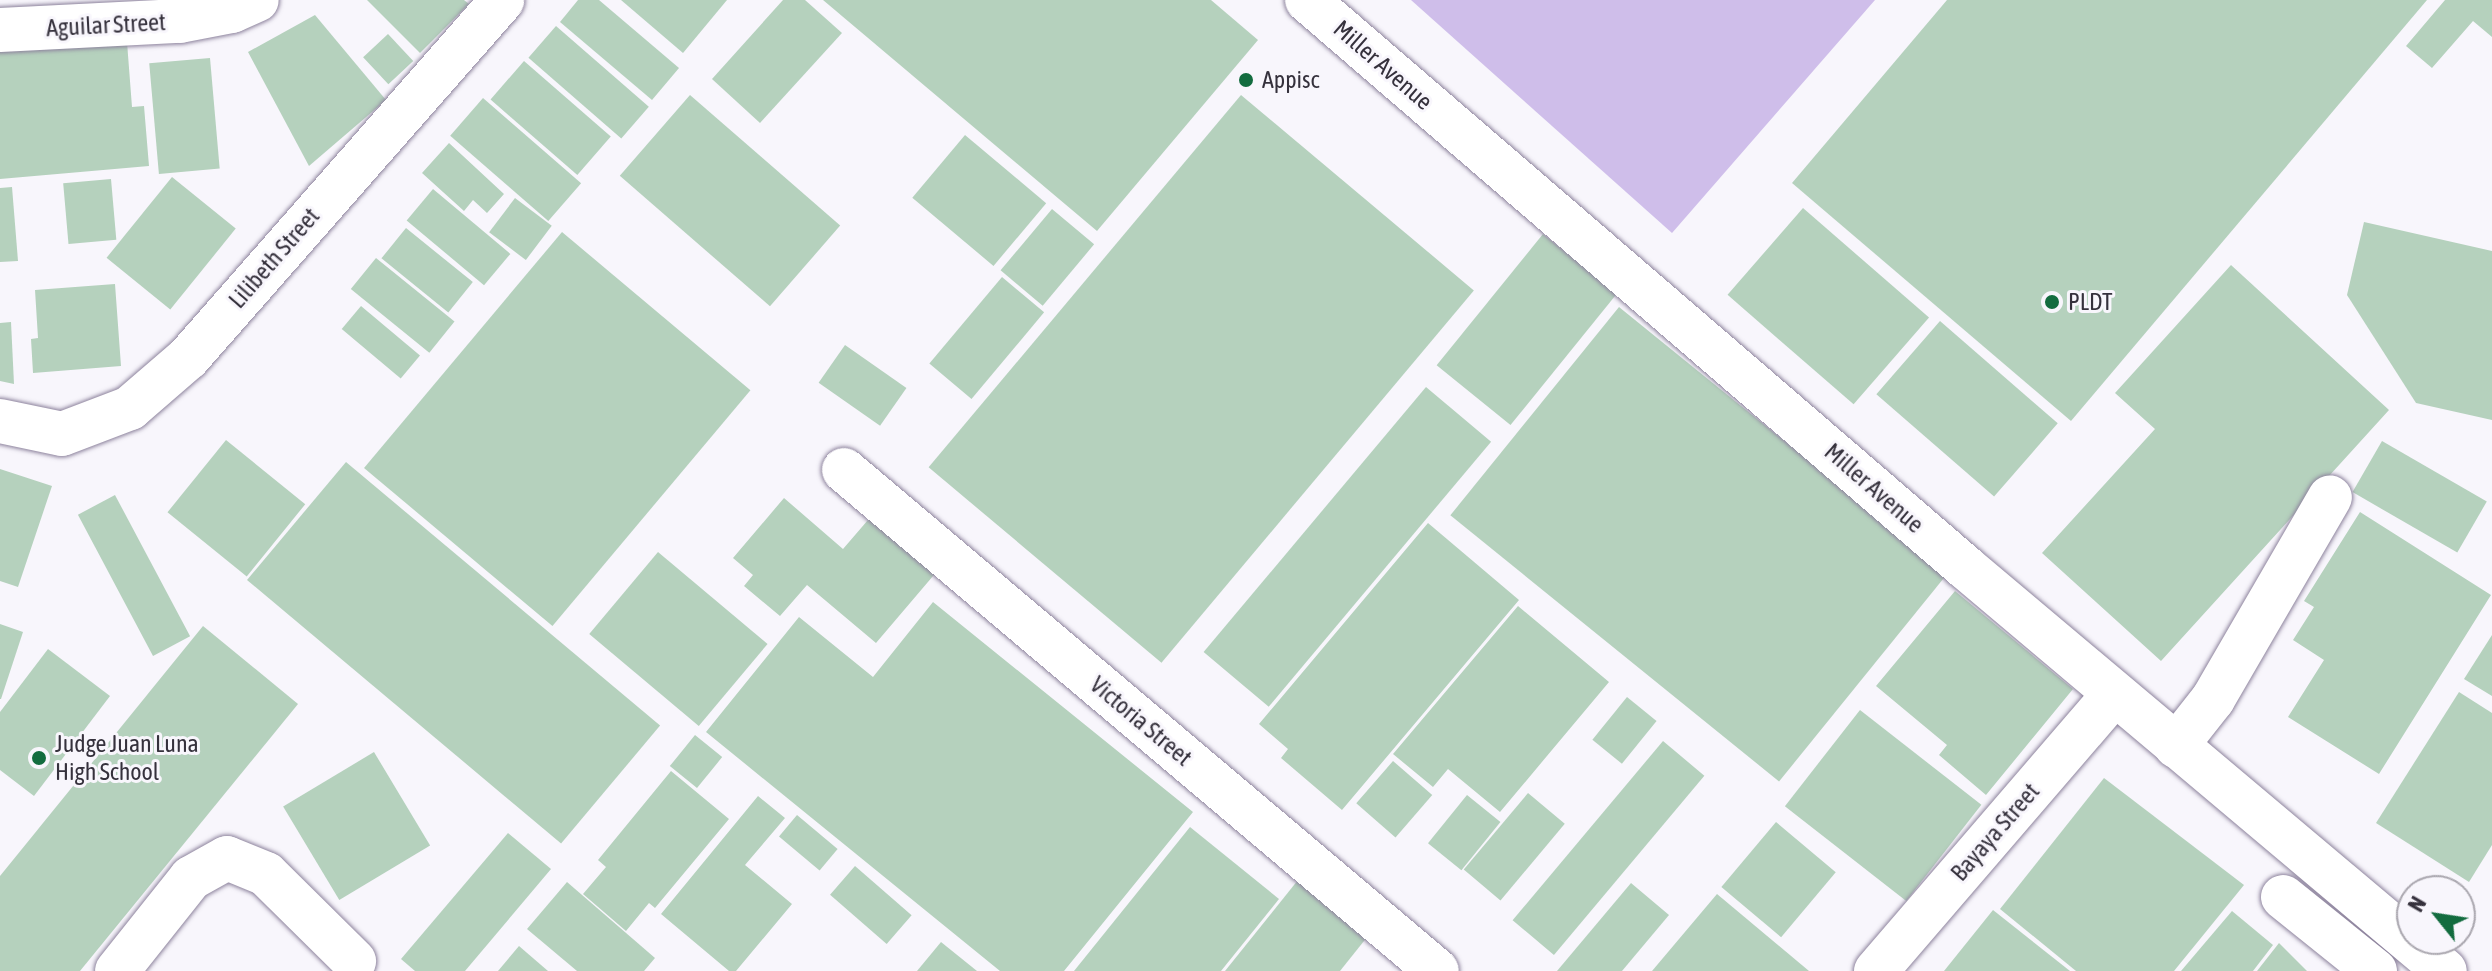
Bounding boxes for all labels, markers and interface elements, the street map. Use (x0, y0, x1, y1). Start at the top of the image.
street label: Aguilar Street (45, 7, 167, 43)
street label: Miller Avenue (1328, 14, 1438, 116)
place label: Appisc (1262, 66, 1319, 94)
marker: Appisc (1237, 71, 1255, 89)
street label: Lilibeth Street (223, 202, 325, 314)
place label: PLDT (2068, 288, 2113, 316)
marker: PLDT (2043, 293, 2061, 311)
street label: Miller Avenue (1819, 437, 1929, 539)
street label: Victoria Street (1084, 670, 1198, 772)
place label: Judge Juan Luna High School (55, 730, 199, 786)
marker: Judge Juan Luna High School (30, 749, 48, 767)
street label: Bayaya Street (1945, 777, 2045, 887)
north arrow (2396, 875, 2476, 955)
text: N (2402, 892, 2431, 916)

